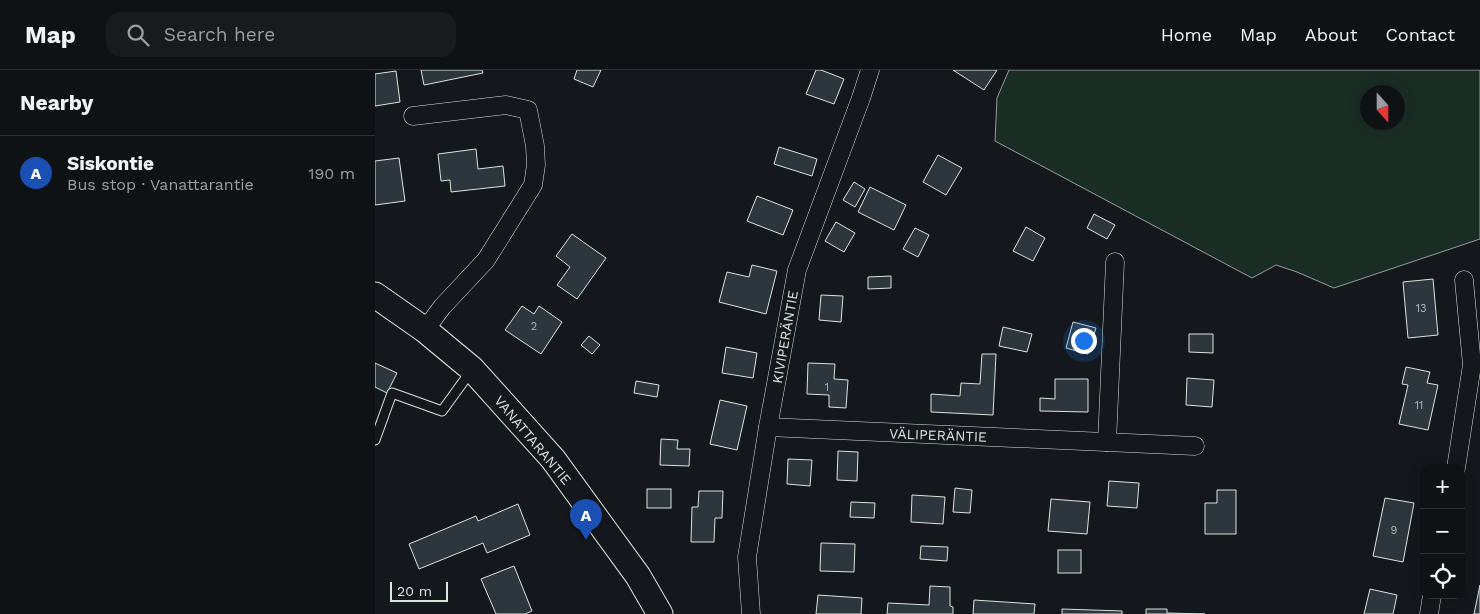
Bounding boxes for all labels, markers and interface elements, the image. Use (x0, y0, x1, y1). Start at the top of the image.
search box (106, 12, 456, 57)
text: Map (25, 21, 76, 49)
icon: search (124, 21, 152, 49)
text: Search here (164, 23, 275, 46)
text: Home (1161, 24, 1212, 45)
text: Map (1240, 24, 1277, 45)
text: About (1305, 24, 1357, 45)
text: Contact (1385, 24, 1455, 45)
north arrow (1360, 85, 1405, 130)
text: Nearby (20, 90, 93, 115)
text: Siskontie (67, 152, 154, 175)
text: A (31, 164, 41, 183)
text: 190 m (308, 164, 355, 183)
text: Bus stop · Vanattarantie (67, 175, 254, 194)
street label: KIVIPERÄNTIE (769, 289, 801, 385)
house number: 13 (1416, 302, 1426, 315)
house number: 2 (531, 320, 537, 333)
your location (1071, 328, 1097, 354)
house number: 1 (825, 381, 829, 394)
street label: VANATTARANTIE (491, 392, 575, 488)
house number: 11 (1415, 399, 1423, 412)
street label: VÄLIPERÄNTIE (889, 425, 987, 445)
map controls (1420, 464, 1465, 599)
button: + (1420, 464, 1465, 509)
pin: A (570, 499, 602, 540)
button: − (1420, 509, 1465, 554)
house number: 9 (1391, 524, 1398, 537)
button: locate (1420, 554, 1465, 599)
scale bar (390, 579, 447, 602)
text: 20 m (397, 583, 432, 599)

